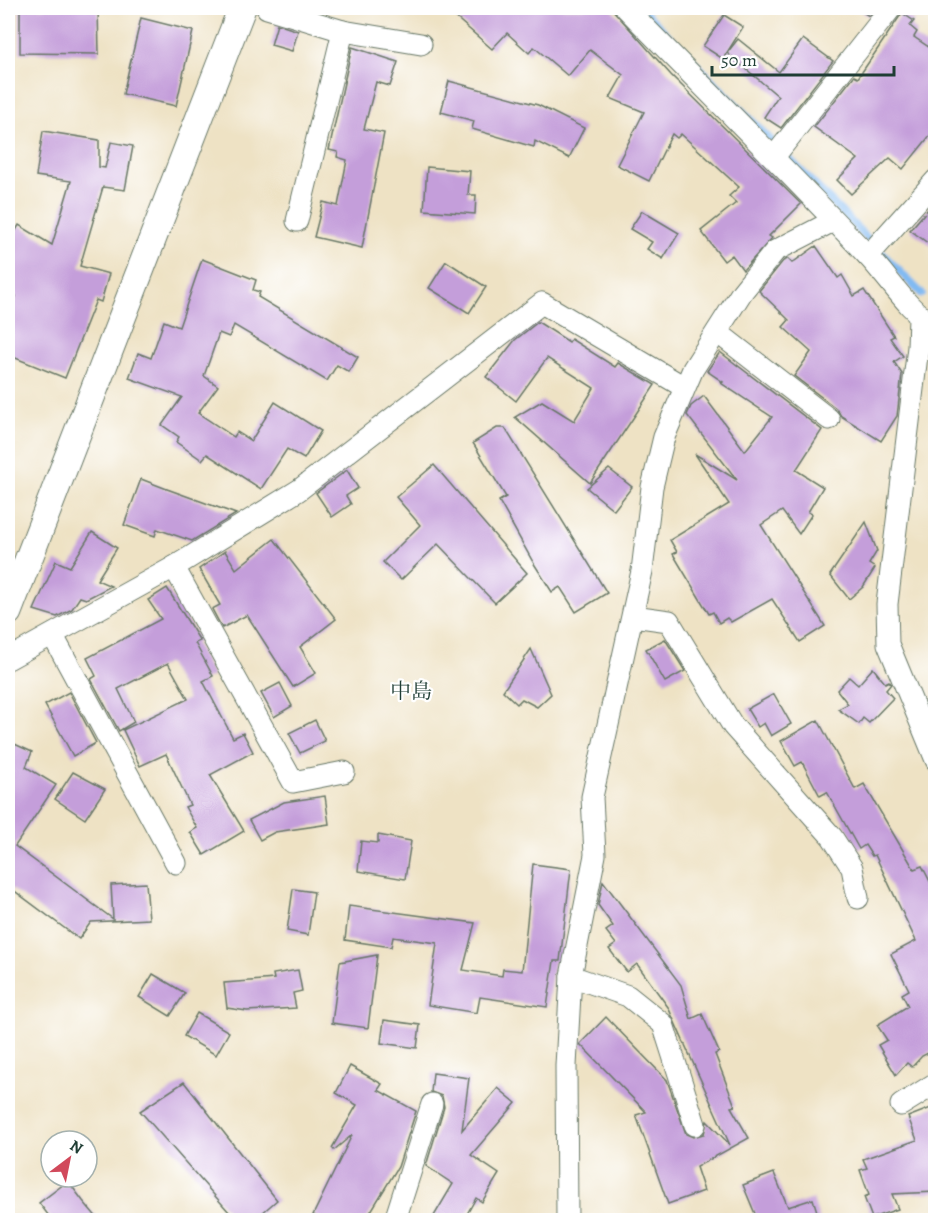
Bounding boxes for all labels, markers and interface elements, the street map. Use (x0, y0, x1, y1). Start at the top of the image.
scale bar (712, 39, 894, 77)
text: 50 m (721, 48, 757, 72)
district label: 中島 (390, 677, 432, 705)
north arrow (39, 1129, 99, 1189)
text: N (66, 1135, 87, 1160)

